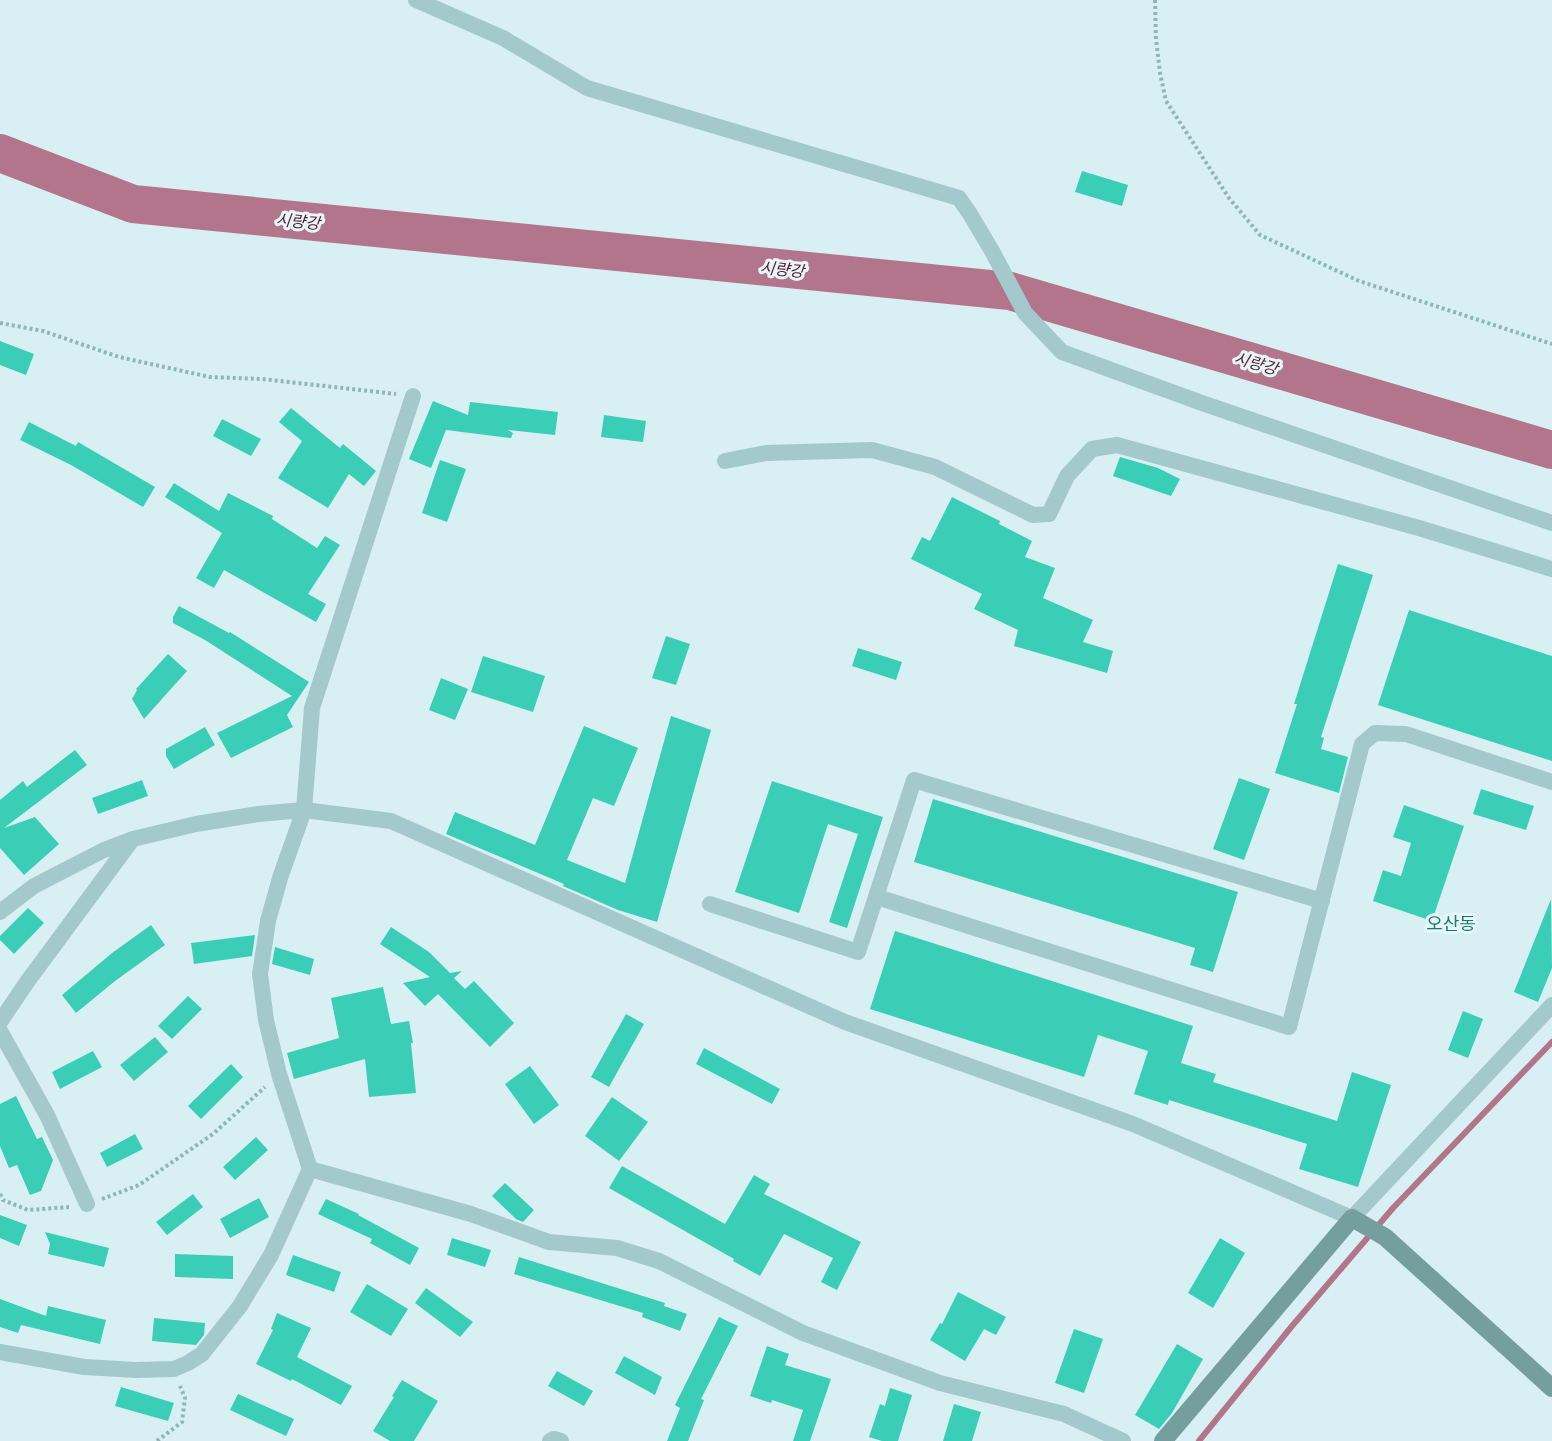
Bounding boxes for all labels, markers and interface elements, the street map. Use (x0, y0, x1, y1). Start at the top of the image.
water label: 시량강 (275, 208, 323, 234)
water label: 시량강 (759, 256, 807, 282)
water label: 시량강 (1232, 346, 1282, 380)
district label: 오산동 (1426, 911, 1476, 935)

